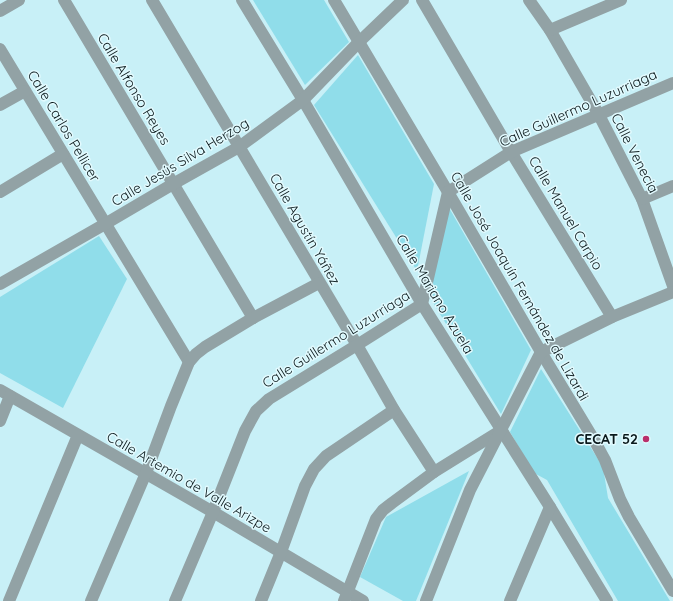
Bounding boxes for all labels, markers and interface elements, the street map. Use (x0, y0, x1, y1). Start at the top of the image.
street label: Calle Alfonso Reyes (93, 30, 175, 148)
street label: Calle Guillermo Luzurriaga (496, 65, 660, 151)
street label: Calle Carlos Pellicer (24, 67, 105, 185)
street label: Calle Venecia (607, 110, 663, 196)
street label: Calle Jesús Silva Herzog (108, 114, 252, 210)
street label: Calle Manuel Carpio (525, 153, 607, 273)
street label: Calle José Joaquín Fernández de Lizardi (447, 168, 593, 404)
street label: Calle Agustín Yáñez (266, 170, 344, 288)
street label: Calle Mariano Azuela (392, 231, 478, 357)
street label: Calle Guillermo Luzurriaga (259, 286, 413, 392)
street label: Calle Artemio de Valle Arizpe (103, 427, 275, 537)
place label: CECAT 52 (575, 430, 638, 448)
marker: CECAT 52 (641, 434, 651, 444)

